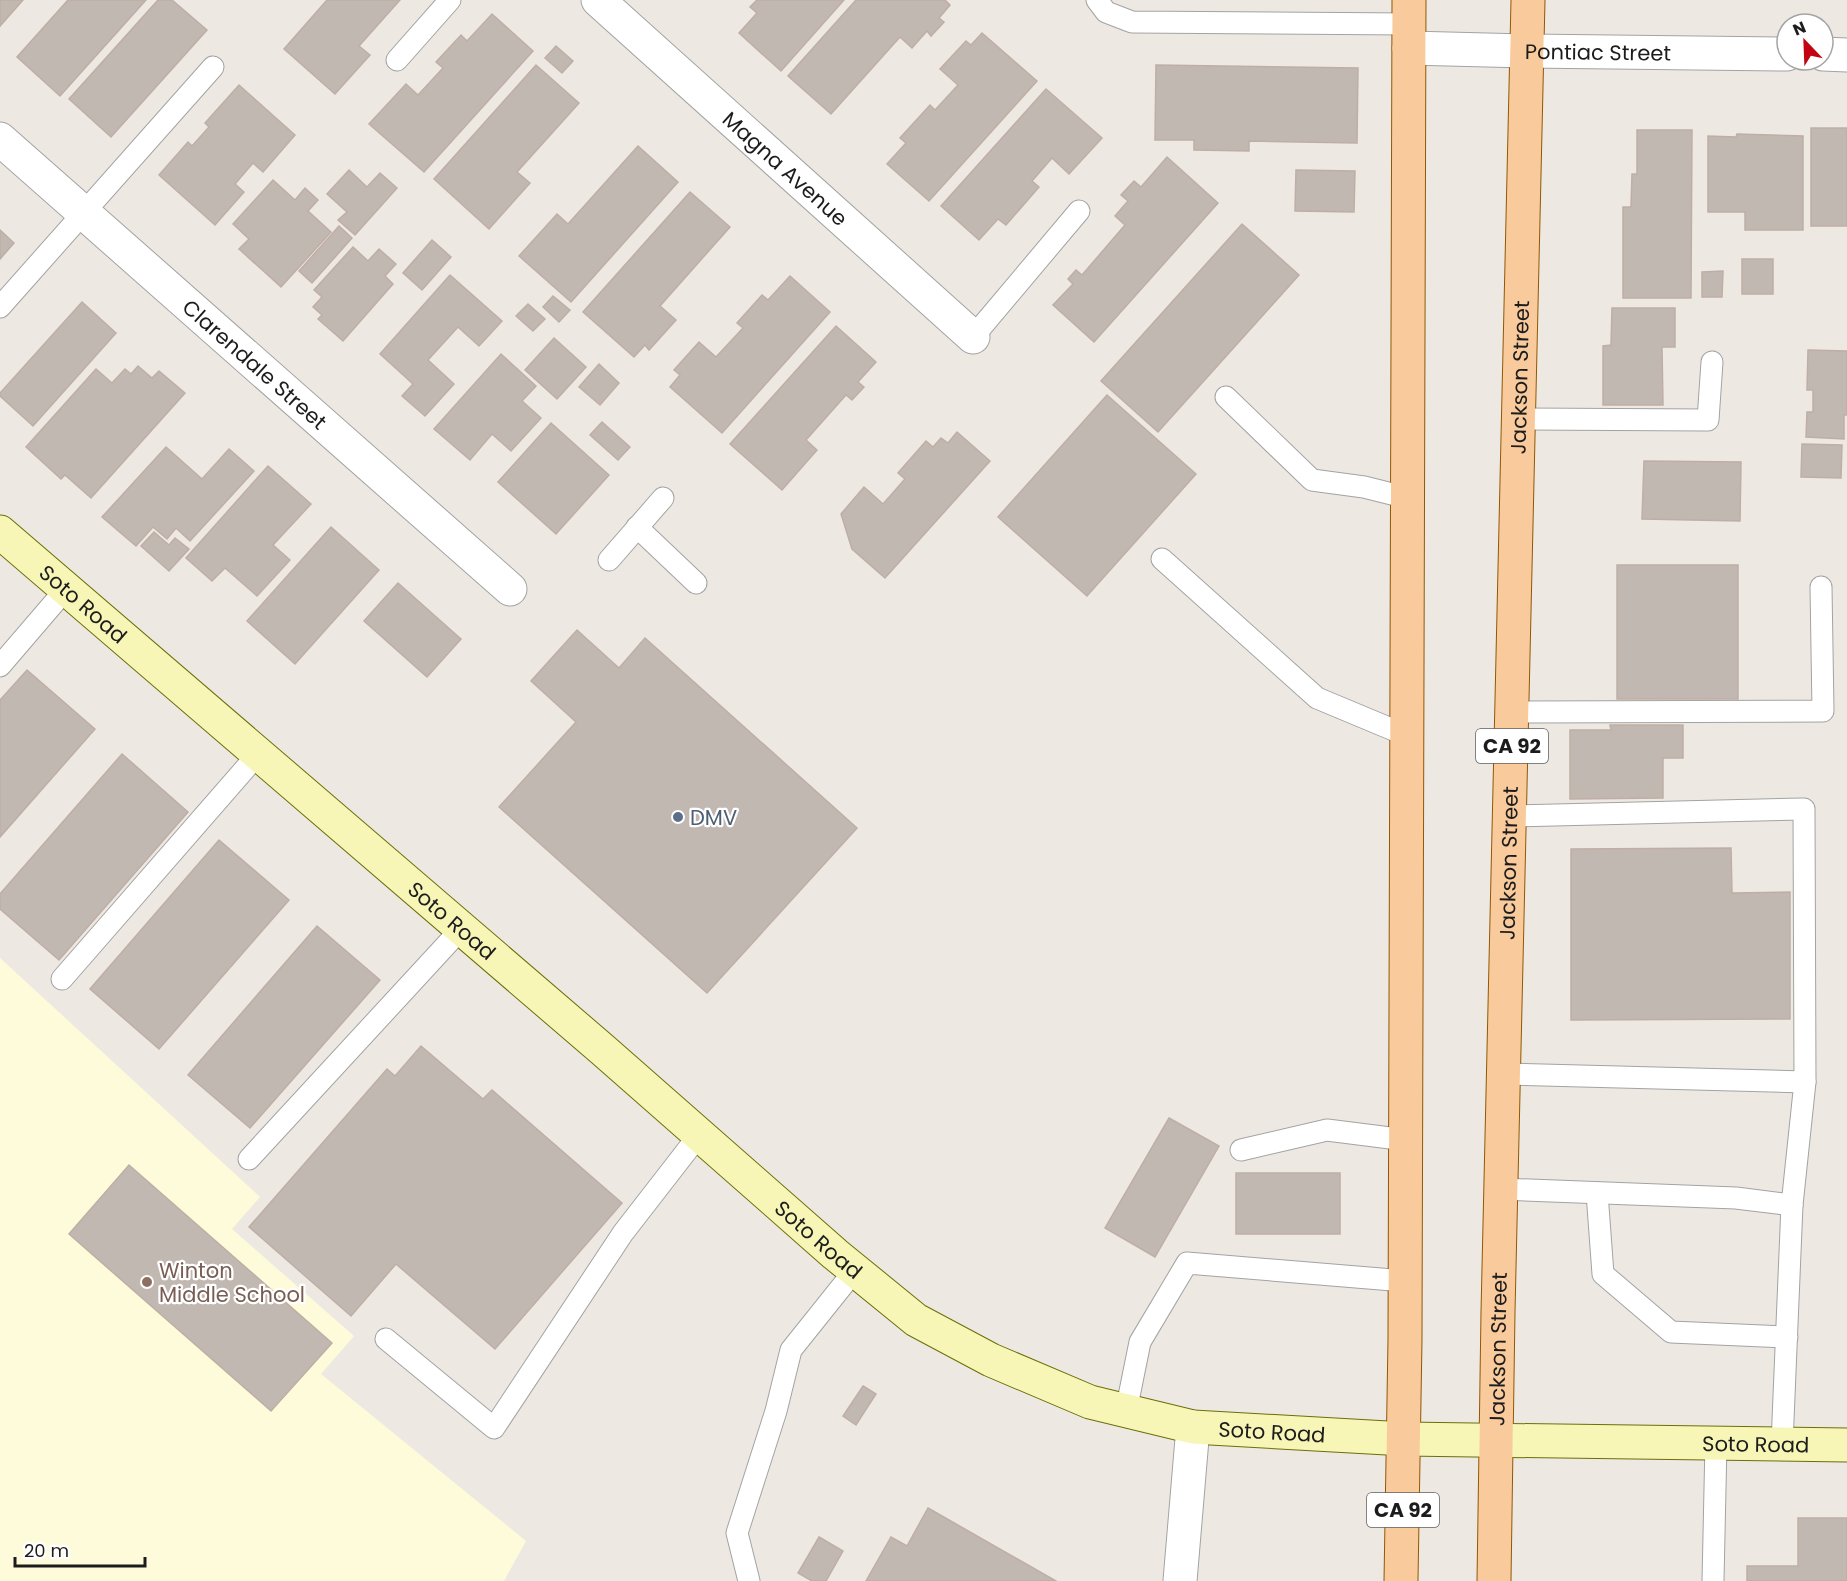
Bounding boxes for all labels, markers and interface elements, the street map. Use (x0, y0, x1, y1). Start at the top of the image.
north arrow (1775, 12, 1835, 72)
text: N (1789, 16, 1809, 42)
street label: Pontiac Street (1525, 36, 1671, 67)
street label: Magna Avenue (717, 105, 854, 232)
street label: Clarendale Street (176, 292, 333, 436)
street label: Jackson Street (1503, 300, 1536, 455)
street label: Soto Road (33, 558, 134, 650)
road number: CA 92 (1476, 729, 1548, 763)
street label: Jackson Street (1492, 786, 1525, 940)
place label: DMV (690, 803, 737, 832)
marker: DMV (671, 810, 685, 824)
street label: Soto Road (402, 874, 502, 966)
street label: Soto Road (769, 1193, 869, 1285)
place label: Winton Middle School (159, 1256, 305, 1309)
street label: Jackson Street (1482, 1272, 1513, 1426)
marker: Winton Middle School (140, 1275, 154, 1289)
street label: Soto Road (1218, 1414, 1326, 1449)
street label: Soto Road (1702, 1429, 1809, 1459)
road number: CA 92 (1367, 1493, 1439, 1527)
scale bar (15, 1530, 146, 1568)
text: 20 m (24, 1538, 69, 1563)

